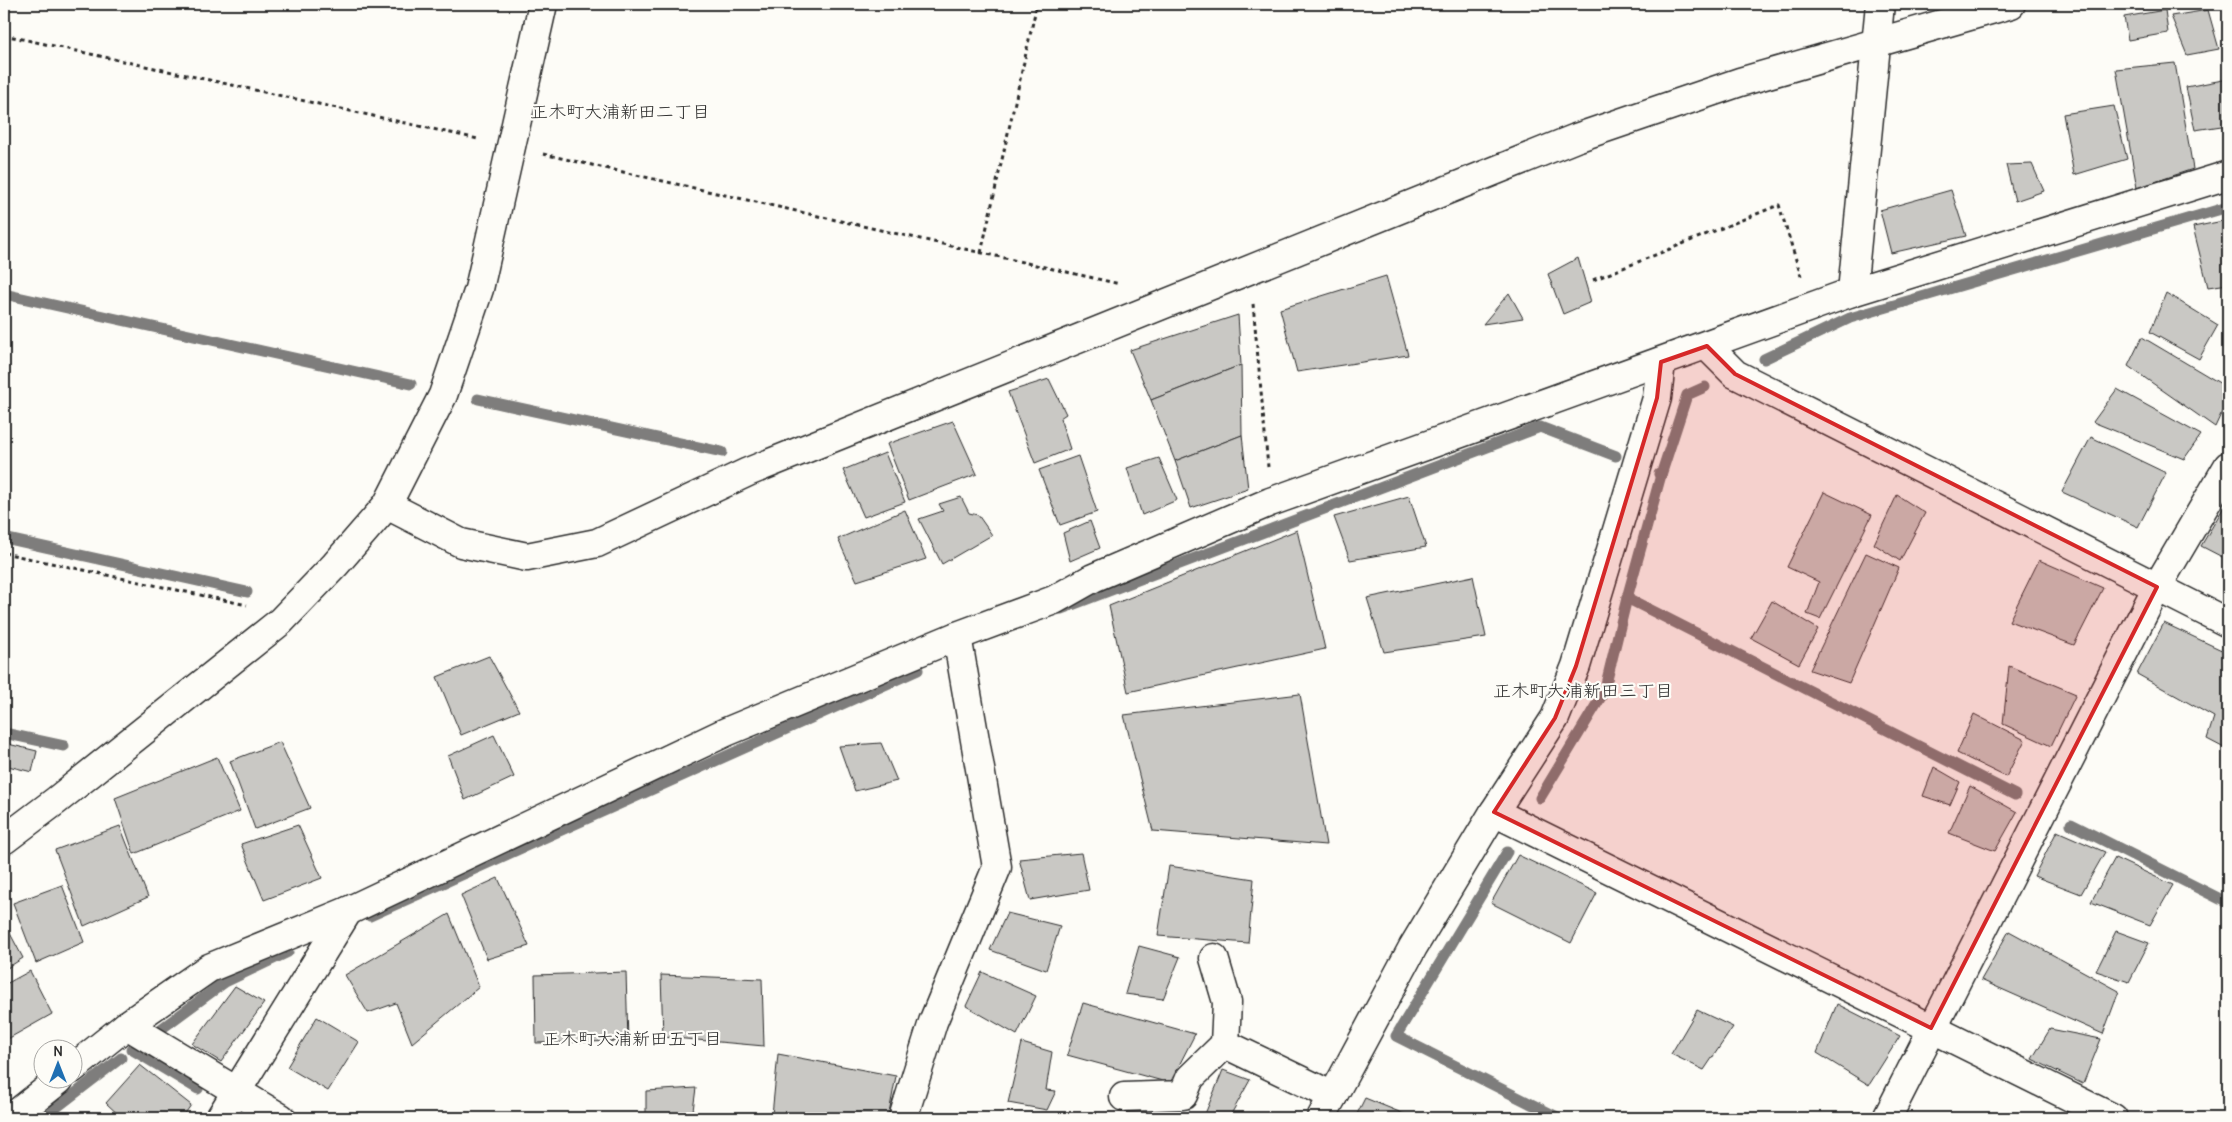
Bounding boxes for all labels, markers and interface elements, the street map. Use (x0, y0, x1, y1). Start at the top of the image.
district label: 正木町大浦新田二丁目 (530, 100, 710, 123)
district label: 正木町大浦新田三丁目 (1493, 679, 1673, 702)
district label: 正木町大浦新田五丁目 (542, 1027, 722, 1050)
north arrow (32, 1040, 82, 1090)
text: N (53, 1042, 63, 1060)

